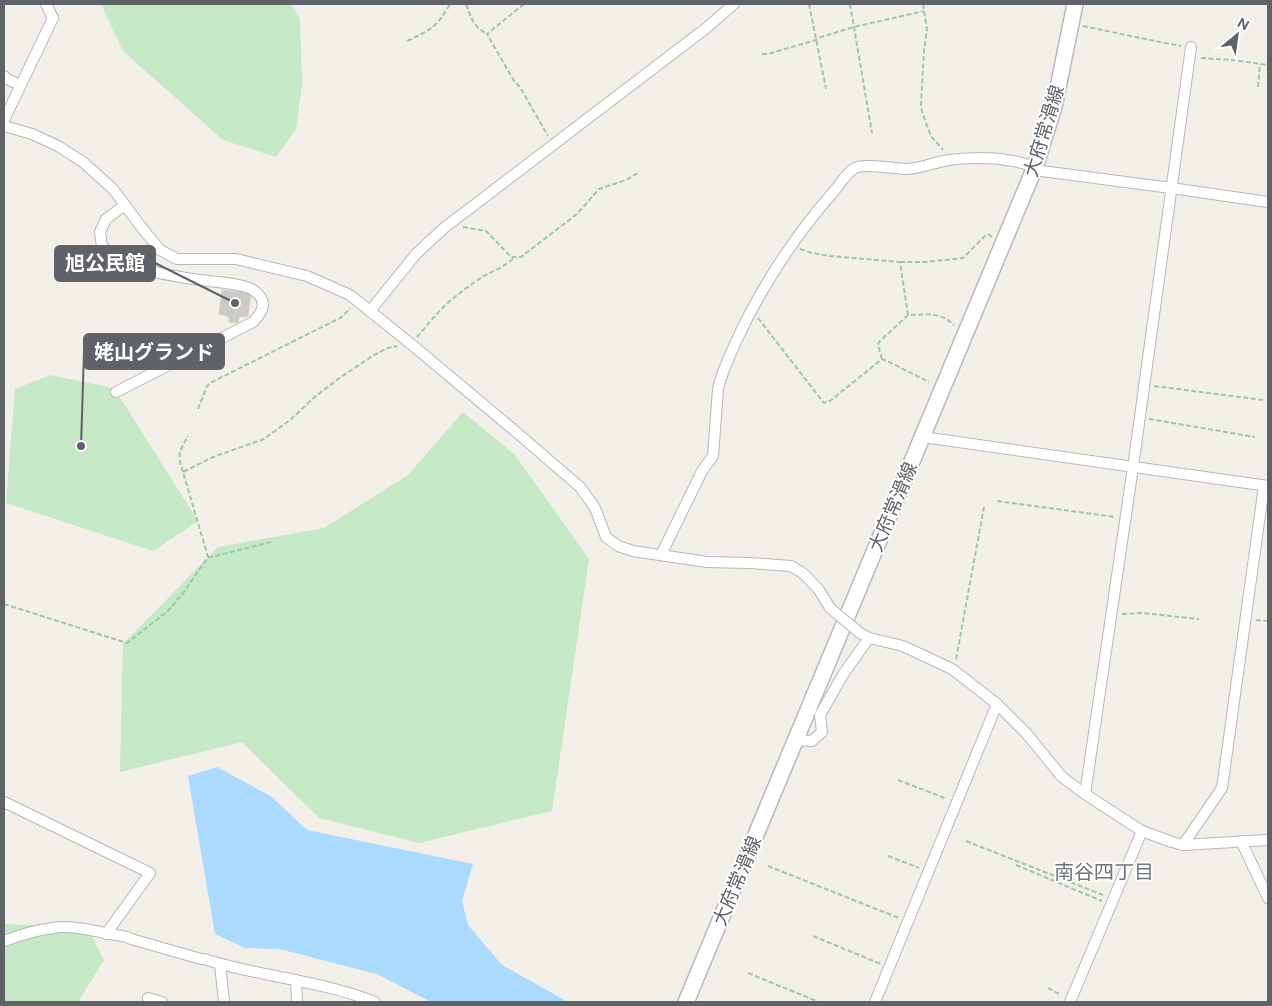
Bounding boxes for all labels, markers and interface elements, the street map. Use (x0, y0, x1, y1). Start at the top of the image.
north arrow (1212, 10, 1262, 60)
text: N (1234, 14, 1252, 34)
street label: 大府常滑線 (1019, 82, 1069, 180)
callout: 旭公民館 (55, 246, 155, 281)
text: 旭公民館 (65, 251, 145, 275)
callout: 姥山グランド (84, 334, 224, 369)
text: 姥山グランド (94, 340, 214, 364)
street label: 大府常滑線 (864, 459, 922, 555)
street label: 大府常滑線 (708, 833, 766, 929)
district label: 南谷四丁目 (1054, 860, 1154, 884)

